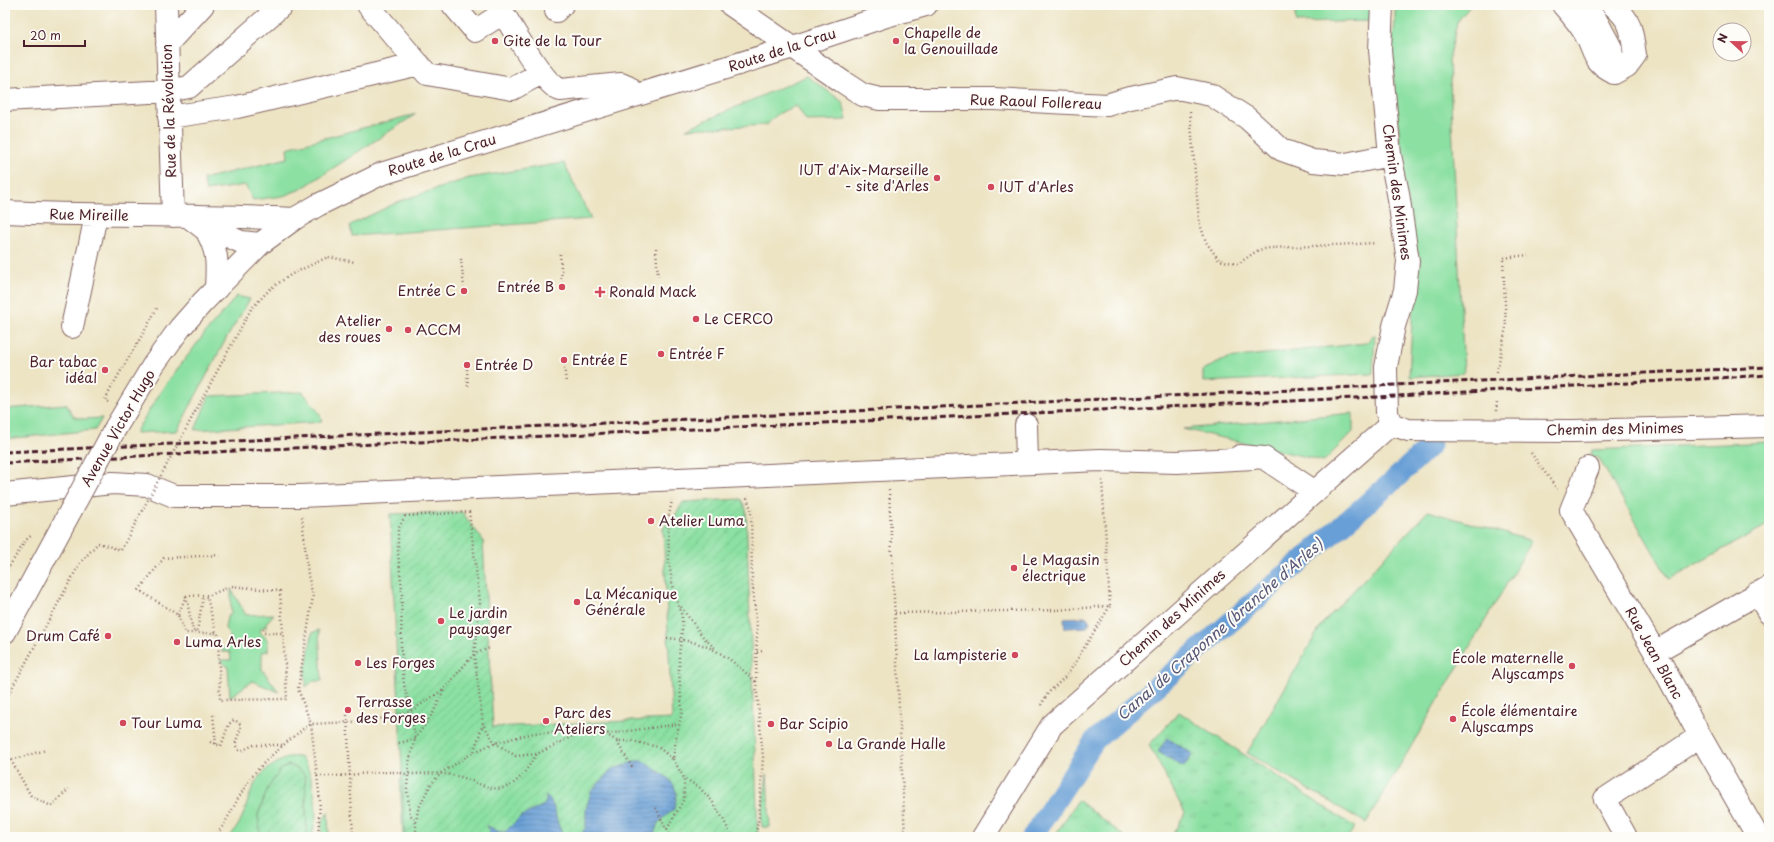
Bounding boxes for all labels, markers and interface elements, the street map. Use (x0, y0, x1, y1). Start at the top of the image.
scale bar (24, 22, 85, 48)
street label: Route de la Crau (725, 22, 838, 77)
place label: Chapelle de la Genouillade (904, 22, 998, 59)
north arrow (1712, 22, 1752, 62)
text: 20 m (30, 26, 61, 44)
place label: Gite de la Tour (503, 30, 602, 51)
text: N (1713, 31, 1732, 45)
marker: Gite de la Tour (490, 36, 500, 46)
marker: Chapelle de la Genouillade (891, 36, 901, 46)
street label: Rue de la Révolution (156, 44, 181, 178)
street label: Rue Raoul Follereau (970, 89, 1102, 114)
street label: Chemin des Minimes (1378, 123, 1417, 261)
street label: Route de la Crau (385, 128, 499, 181)
place label: IUT d'Aix-Marseille - site d'Arles (799, 159, 929, 196)
marker: IUT d'Aix-Marseille - site d'Arles (932, 173, 942, 183)
place label: IUT d'Arles (999, 176, 1074, 197)
marker: IUT d'Arles (986, 182, 996, 192)
street label: Rue Mireille (49, 203, 129, 226)
place label: Entrée B (497, 276, 554, 297)
place label: Entrée C (398, 280, 456, 301)
place label: Ronald Mack (609, 281, 697, 302)
marker: Entrée B (557, 282, 567, 292)
marker: Entrée C (459, 286, 469, 296)
marker: Ronald Mack (594, 286, 606, 298)
place label: Le CERCO (704, 308, 773, 329)
place label: Atelier des roues (319, 310, 382, 347)
marker: Le CERCO (691, 314, 701, 324)
place label: ACCM (416, 319, 461, 340)
marker: Atelier des roues (384, 324, 394, 334)
marker: ACCM (403, 325, 413, 335)
place label: Entrée F (669, 343, 725, 364)
place label: Entrée E (572, 349, 628, 370)
marker: Entrée F (656, 349, 666, 359)
place label: Bar tabac idéal (29, 351, 97, 388)
place label: Entrée D (475, 354, 533, 375)
marker: Entrée E (559, 355, 569, 365)
marker: Entrée D (462, 360, 472, 370)
street label: Avenue Victor Hugo (75, 365, 160, 490)
marker: Bar tabac idéal (100, 365, 110, 375)
street label: Chemin des Minimes (1546, 417, 1684, 440)
place label: Atelier Luma (659, 510, 745, 531)
marker: Atelier Luma (646, 516, 656, 526)
water label: Canal de Craponne (branche d'Arles) (1111, 532, 1328, 725)
place label: Le Magasin électrique (1022, 549, 1100, 586)
marker: Le Magasin électrique (1009, 563, 1019, 573)
street label: Chemin des Minimes (1114, 564, 1230, 671)
place label: La Mécanique Générale (585, 583, 678, 620)
marker: La Mécanique Générale (572, 597, 582, 607)
place label: Le jardin paysager (449, 602, 512, 639)
street label: Rue Jean Blanc (1620, 603, 1689, 703)
marker: Le jardin paysager (436, 616, 446, 626)
place label: Drum Café (26, 625, 100, 646)
marker: Drum Café (103, 631, 113, 641)
place label: Luma Arles (185, 631, 261, 652)
marker: Luma Arles (172, 637, 182, 647)
place label: La lampisterie (913, 644, 1007, 665)
place label: École maternelle Alyscamps (1452, 647, 1564, 684)
marker: La lampisterie (1010, 650, 1020, 660)
place label: Les Forges (366, 652, 435, 673)
marker: Les Forges (353, 658, 363, 668)
marker: École maternelle Alyscamps (1567, 661, 1577, 671)
place label: Terrasse des Forges (356, 691, 426, 728)
place label: École élémentaire Alyscamps (1461, 700, 1577, 737)
place label: Parc des Ateliers (554, 702, 611, 739)
marker: Terrasse des Forges (343, 705, 353, 715)
place label: Tour Luma (131, 712, 202, 733)
place label: Bar Scipio (779, 713, 849, 734)
marker: École élémentaire Alyscamps (1448, 714, 1458, 724)
marker: Parc des Ateliers (541, 716, 551, 726)
marker: Tour Luma (118, 718, 128, 728)
marker: Bar Scipio (766, 719, 776, 729)
place label: La Grande Halle (837, 733, 946, 754)
marker: La Grande Halle (824, 739, 834, 749)

